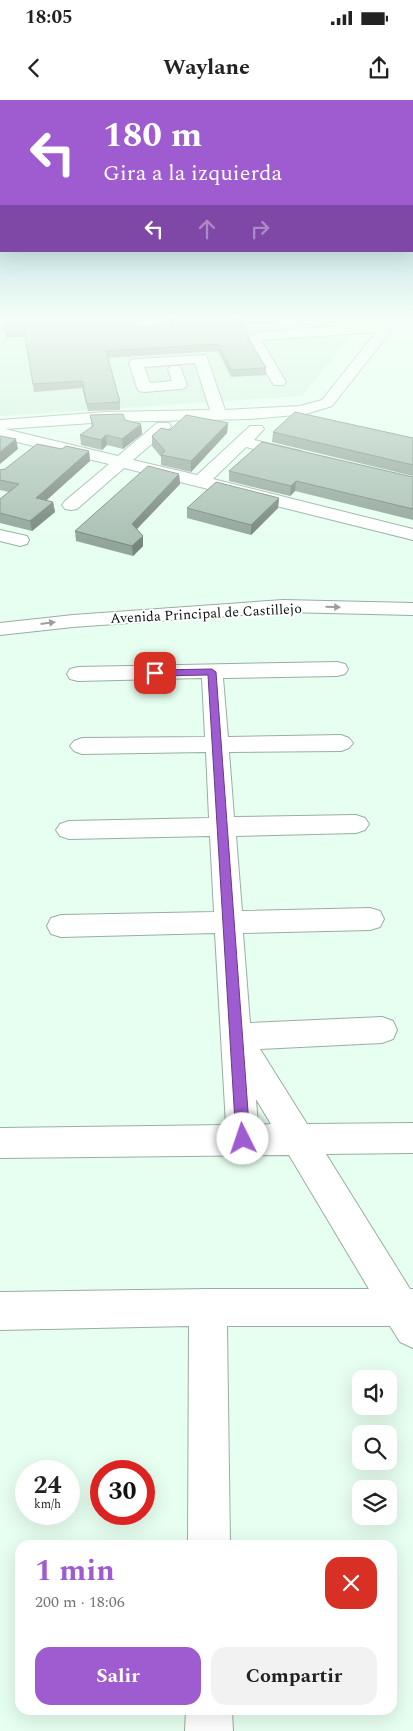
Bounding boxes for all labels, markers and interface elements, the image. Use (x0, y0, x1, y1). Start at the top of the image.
text: 18:05 (25, 3, 73, 32)
text: Waylane (163, 51, 250, 84)
icon: back (20, 54, 48, 82)
icon: share (365, 54, 393, 82)
text: 180 m (103, 109, 202, 162)
icon: left (20, 120, 85, 185)
text: Gira a la izquierda (103, 157, 282, 190)
icon: left (140, 215, 168, 243)
icon: ahead (193, 215, 221, 243)
icon: right (246, 215, 274, 243)
street label: Avenida Principal de Castillejo (110, 598, 302, 629)
one-way arrow (325, 604, 341, 612)
one-way arrow (41, 619, 57, 627)
pin (134, 652, 176, 694)
icon: arrive (141, 659, 169, 687)
position arrow (216, 1112, 268, 1164)
map controls (352, 1370, 397, 1525)
button: sound (352, 1370, 397, 1415)
button: search (352, 1425, 397, 1470)
speed limit sign: 30 (90, 1460, 155, 1525)
text: 24 (33, 1467, 62, 1505)
button: layers (352, 1480, 397, 1525)
text: km/h (34, 1495, 61, 1514)
text: 1 min (35, 1548, 115, 1594)
button: close (325, 1557, 377, 1609)
text: 200 m · 18:06 (35, 1590, 125, 1614)
button: Salir (35, 1647, 201, 1705)
button: Compartir (211, 1647, 377, 1705)

